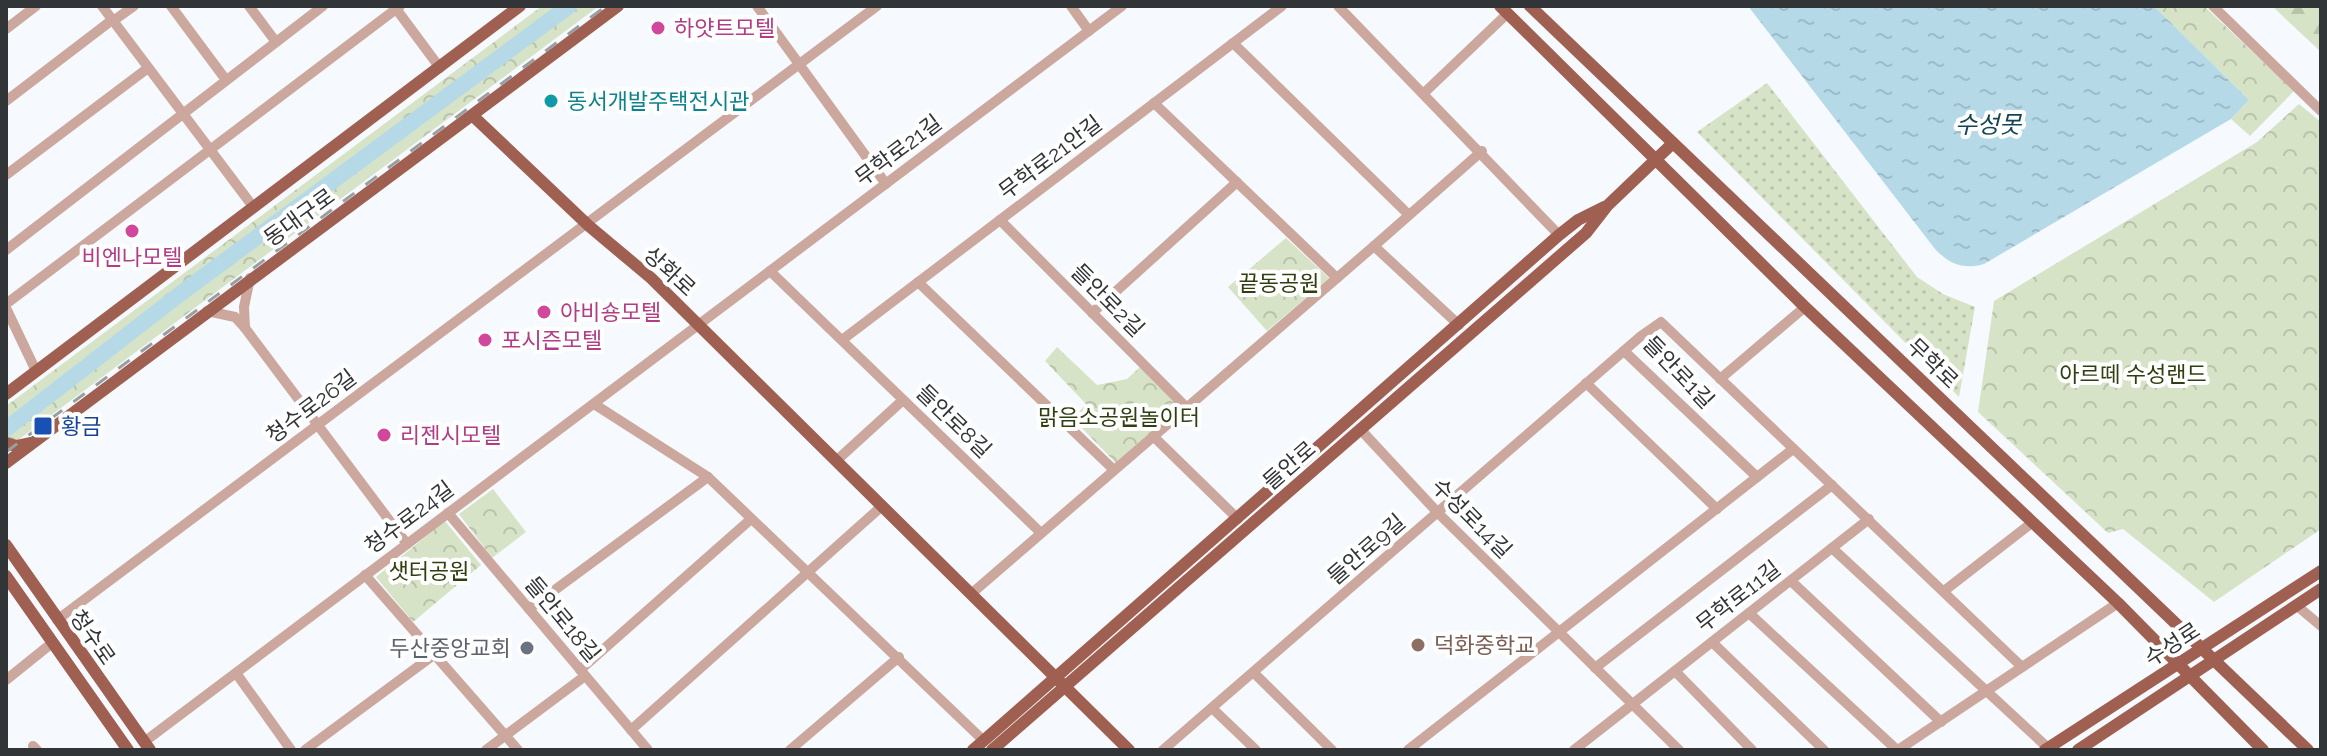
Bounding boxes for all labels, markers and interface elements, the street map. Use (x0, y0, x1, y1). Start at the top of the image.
place label: 하얏트모텔 (674, 15, 775, 41)
marker: 하얏트모텔 (649, 19, 667, 37)
place label: 동서개발주택전시관 (567, 88, 749, 114)
marker: 동서개발주택전시관 (542, 92, 560, 110)
street label: 무학로21길 (850, 109, 946, 191)
street label: 무학로21안길 (993, 110, 1107, 204)
water label: 수성못 (1955, 110, 2023, 139)
street label: 동대구로 (259, 183, 339, 251)
marker: 비엔나모텔 (123, 222, 141, 240)
street label: 상화로 (639, 241, 701, 301)
place label: 비엔나모텔 (81, 244, 183, 270)
street label: 들안로2길 (1066, 258, 1150, 342)
park label: 끝동공원 (1239, 270, 1319, 296)
place label: 아비숑모텔 (560, 299, 661, 325)
marker: 아비숑모텔 (535, 303, 553, 321)
place label: 포시즌모텔 (501, 327, 602, 353)
street label: 들안로1길 (1638, 330, 1720, 414)
marker: 포시즌모텔 (476, 331, 494, 349)
street label: 무학로 (1902, 333, 1964, 393)
park label: 아르떼 수성랜드 (2059, 361, 2207, 387)
street label: 청수로26길 (261, 364, 361, 448)
street label: 들안로8길 (911, 379, 997, 463)
park label: 맑음소공원놀이터 (1038, 404, 1200, 430)
place label: 황금 (61, 413, 101, 439)
marker: 황금 (32, 415, 54, 437)
place label: 리젠시모텔 (400, 422, 501, 448)
marker: 리젠시모텔 (375, 426, 393, 444)
street label: 들안로 (1258, 435, 1320, 495)
street label: 수성로14길 (1427, 473, 1517, 563)
street label: 청수로24길 (359, 475, 459, 559)
street label: 들안로9길 (1322, 508, 1410, 590)
street label: 무학로11길 (1691, 555, 1785, 637)
park label: 샛터공원 (389, 558, 469, 584)
street label: 들안로18길 (520, 571, 606, 667)
street label: 청수로 (65, 605, 121, 669)
street label: 수성로 (2139, 617, 2205, 671)
place label: 덕화중학교 (1434, 632, 1535, 658)
place label: 두산중앙교회 (390, 635, 511, 661)
marker: 덕화중학교 (1409, 636, 1427, 654)
marker: 두산중앙교회 (518, 639, 536, 657)

